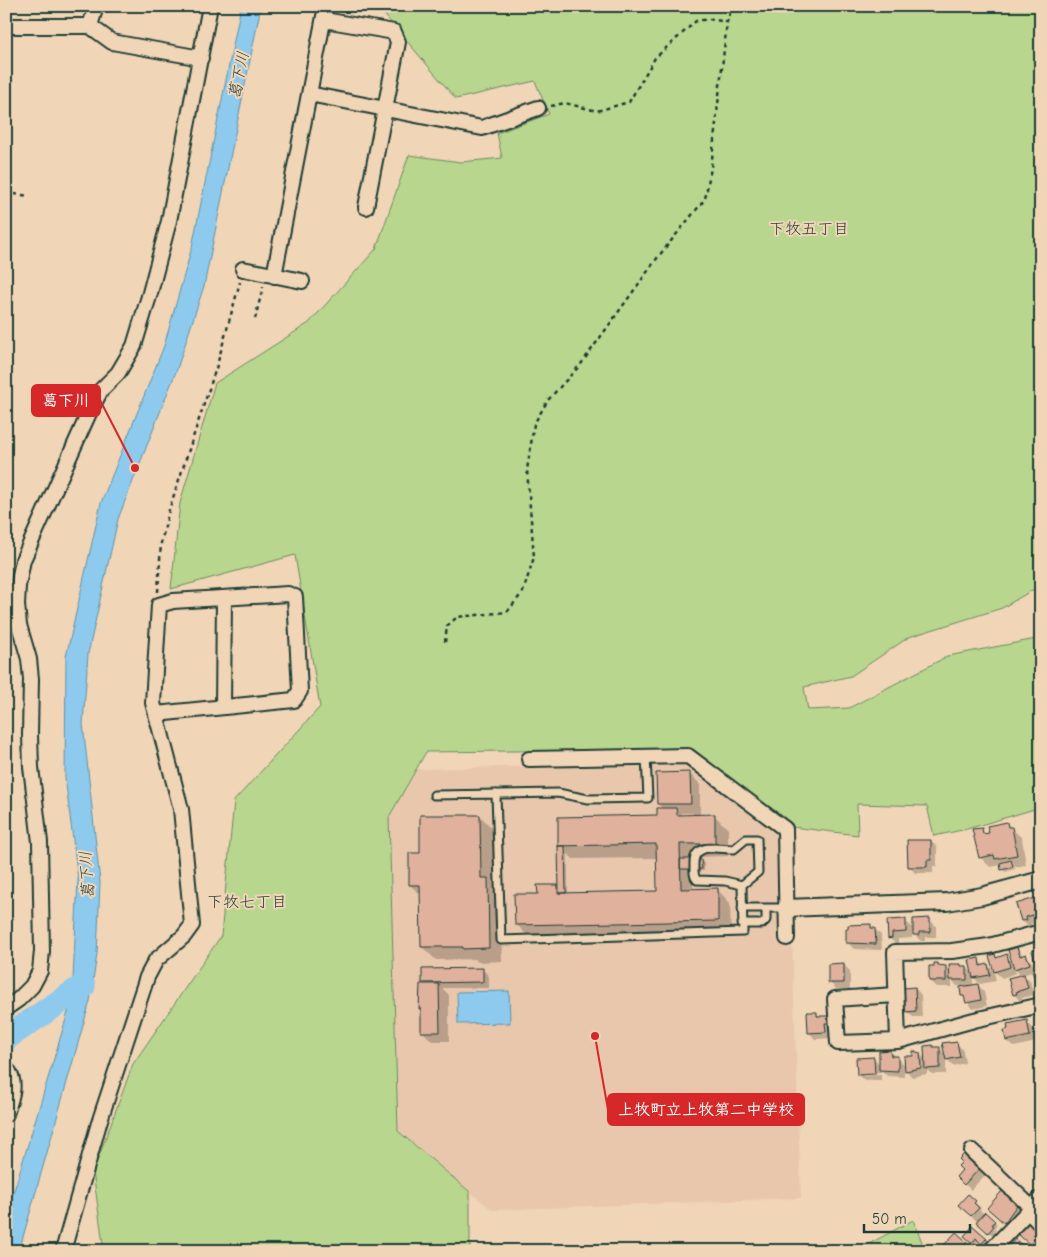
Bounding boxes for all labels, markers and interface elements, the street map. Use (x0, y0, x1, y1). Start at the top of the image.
water label: 葛下川 (226, 50, 252, 100)
district label: 下牧五丁目 (769, 220, 849, 238)
callout: 葛下川 (32, 385, 100, 416)
text: 葛下川 (42, 392, 90, 410)
water label: 葛下川 (76, 850, 98, 900)
district label: 下牧七丁目 (207, 893, 287, 911)
callout: 上牧町立上牧第二中学校 (608, 1094, 804, 1125)
text: 上牧町立上牧第二中学校 (618, 1101, 794, 1119)
scale bar (864, 1202, 971, 1234)
text: 50 m (872, 1210, 907, 1228)

